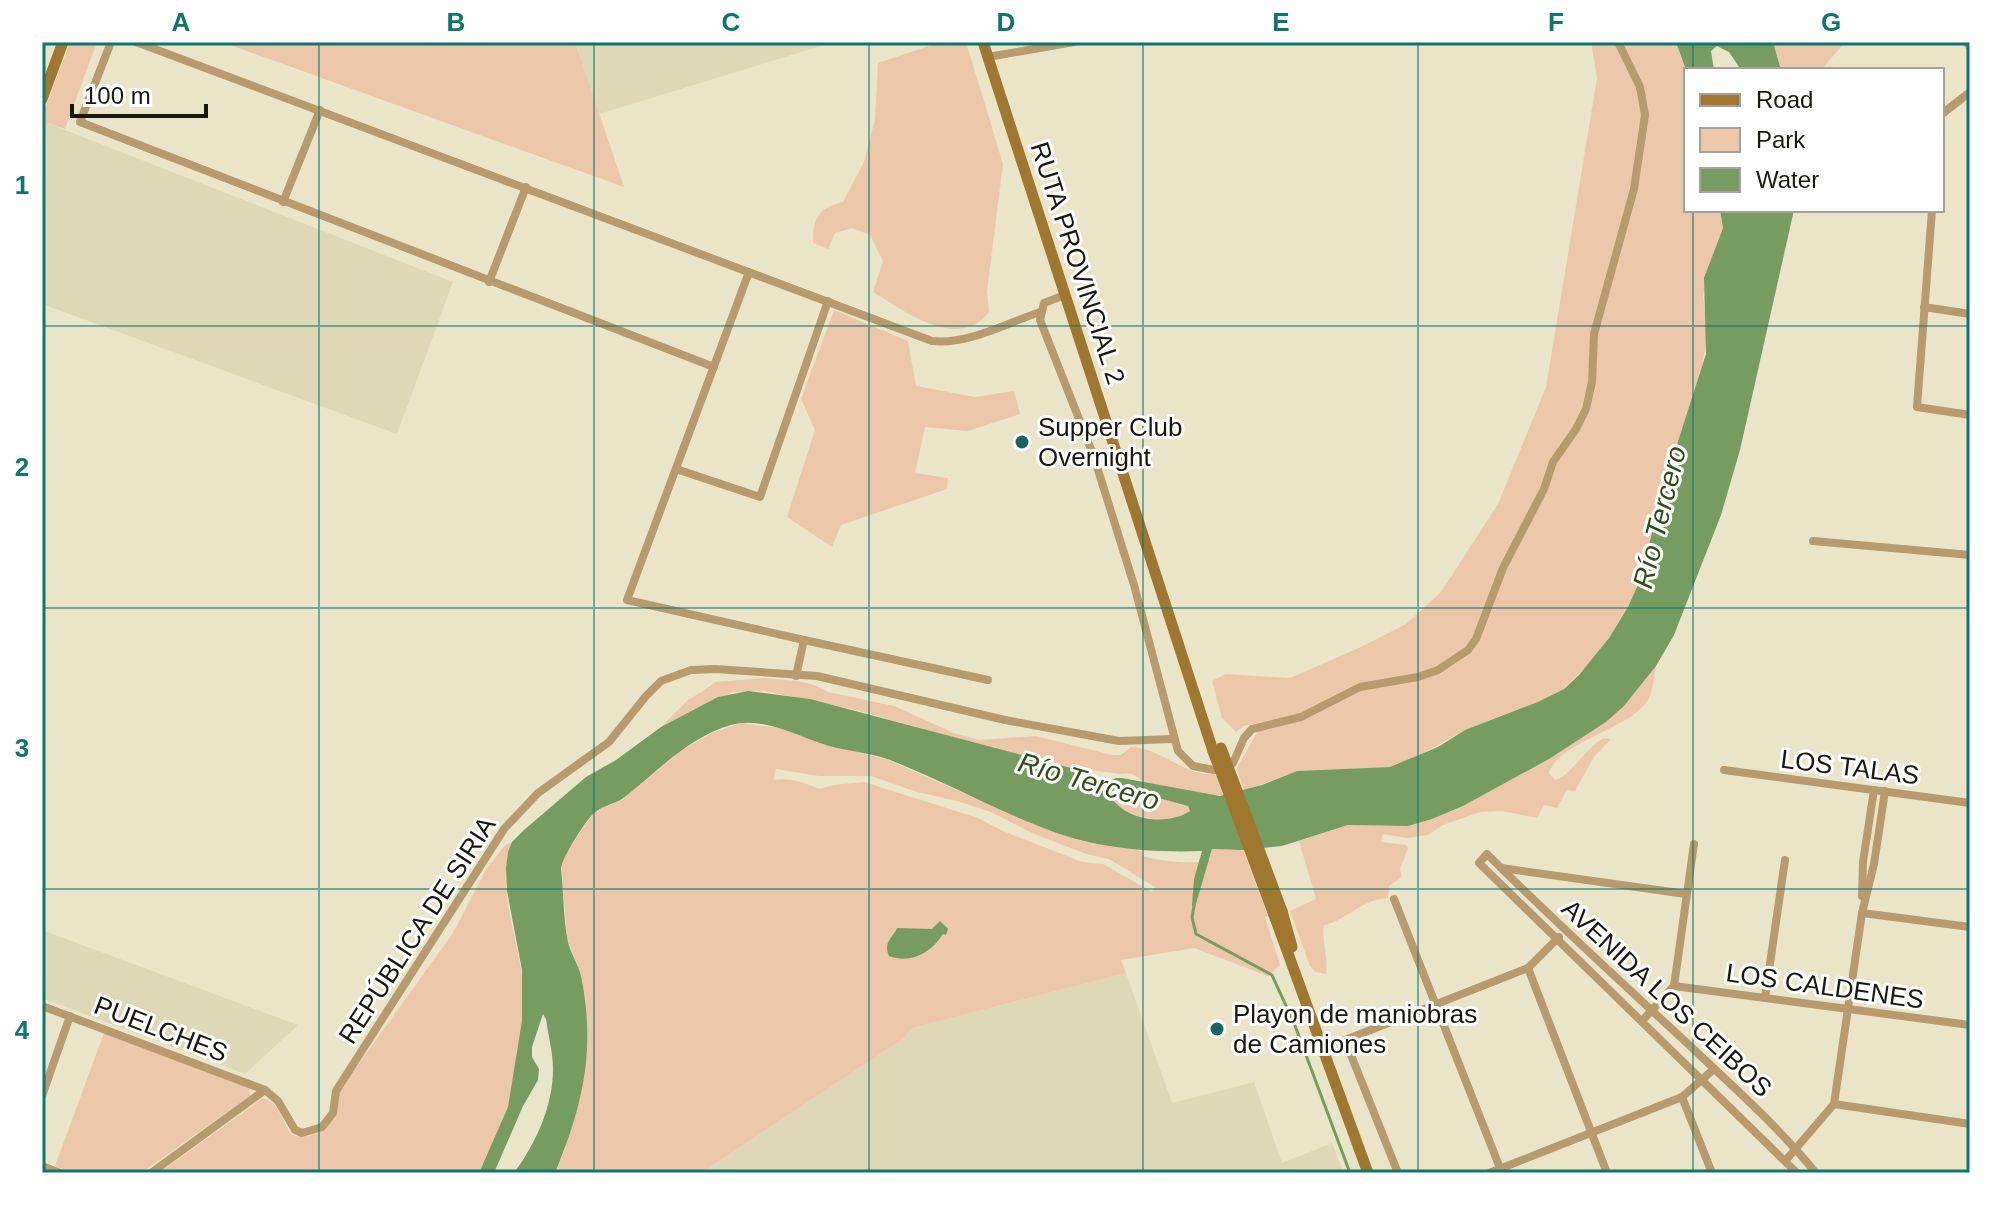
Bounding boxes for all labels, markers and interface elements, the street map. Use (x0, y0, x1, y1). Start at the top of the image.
text: A (172, 7, 191, 37)
text: B (447, 7, 465, 37)
text: C (722, 7, 741, 37)
text: D (997, 7, 1015, 37)
text: E (1272, 7, 1290, 37)
text: F (1548, 7, 1564, 37)
text: G (1821, 7, 1841, 37)
scale bar (72, 68, 206, 118)
legend (1684, 68, 1944, 212)
text: 100 m (84, 82, 151, 109)
text: Road (1756, 86, 1813, 113)
text: Park (1756, 126, 1806, 153)
street label: RUTA PROVINCIAL 2 (1025, 138, 1131, 388)
text: Water (1756, 166, 1819, 193)
text: 1 (15, 170, 29, 200)
place label: Supper Club Overnight (1038, 412, 1183, 472)
marker: Supper Club Overnight (1013, 433, 1031, 451)
water label: Río Tercero (1627, 443, 1692, 591)
text: 2 (15, 452, 29, 482)
text: 3 (15, 733, 29, 763)
street label: LOS TALAS (1779, 744, 1921, 790)
water label: Río Tercero (1015, 747, 1163, 816)
street label: REPÚBLICA DE SIRIA (332, 810, 502, 1049)
street label: AVENIDA LOS CEIBOS (1556, 893, 1778, 1103)
street label: LOS CALDENES (1724, 957, 1926, 1015)
street label: PUELCHES (90, 990, 232, 1068)
place label: Playon de maniobras de Camiones (1233, 999, 1477, 1059)
text: 4 (15, 1015, 30, 1045)
marker: Playon de maniobras de Camiones (1208, 1020, 1226, 1038)

